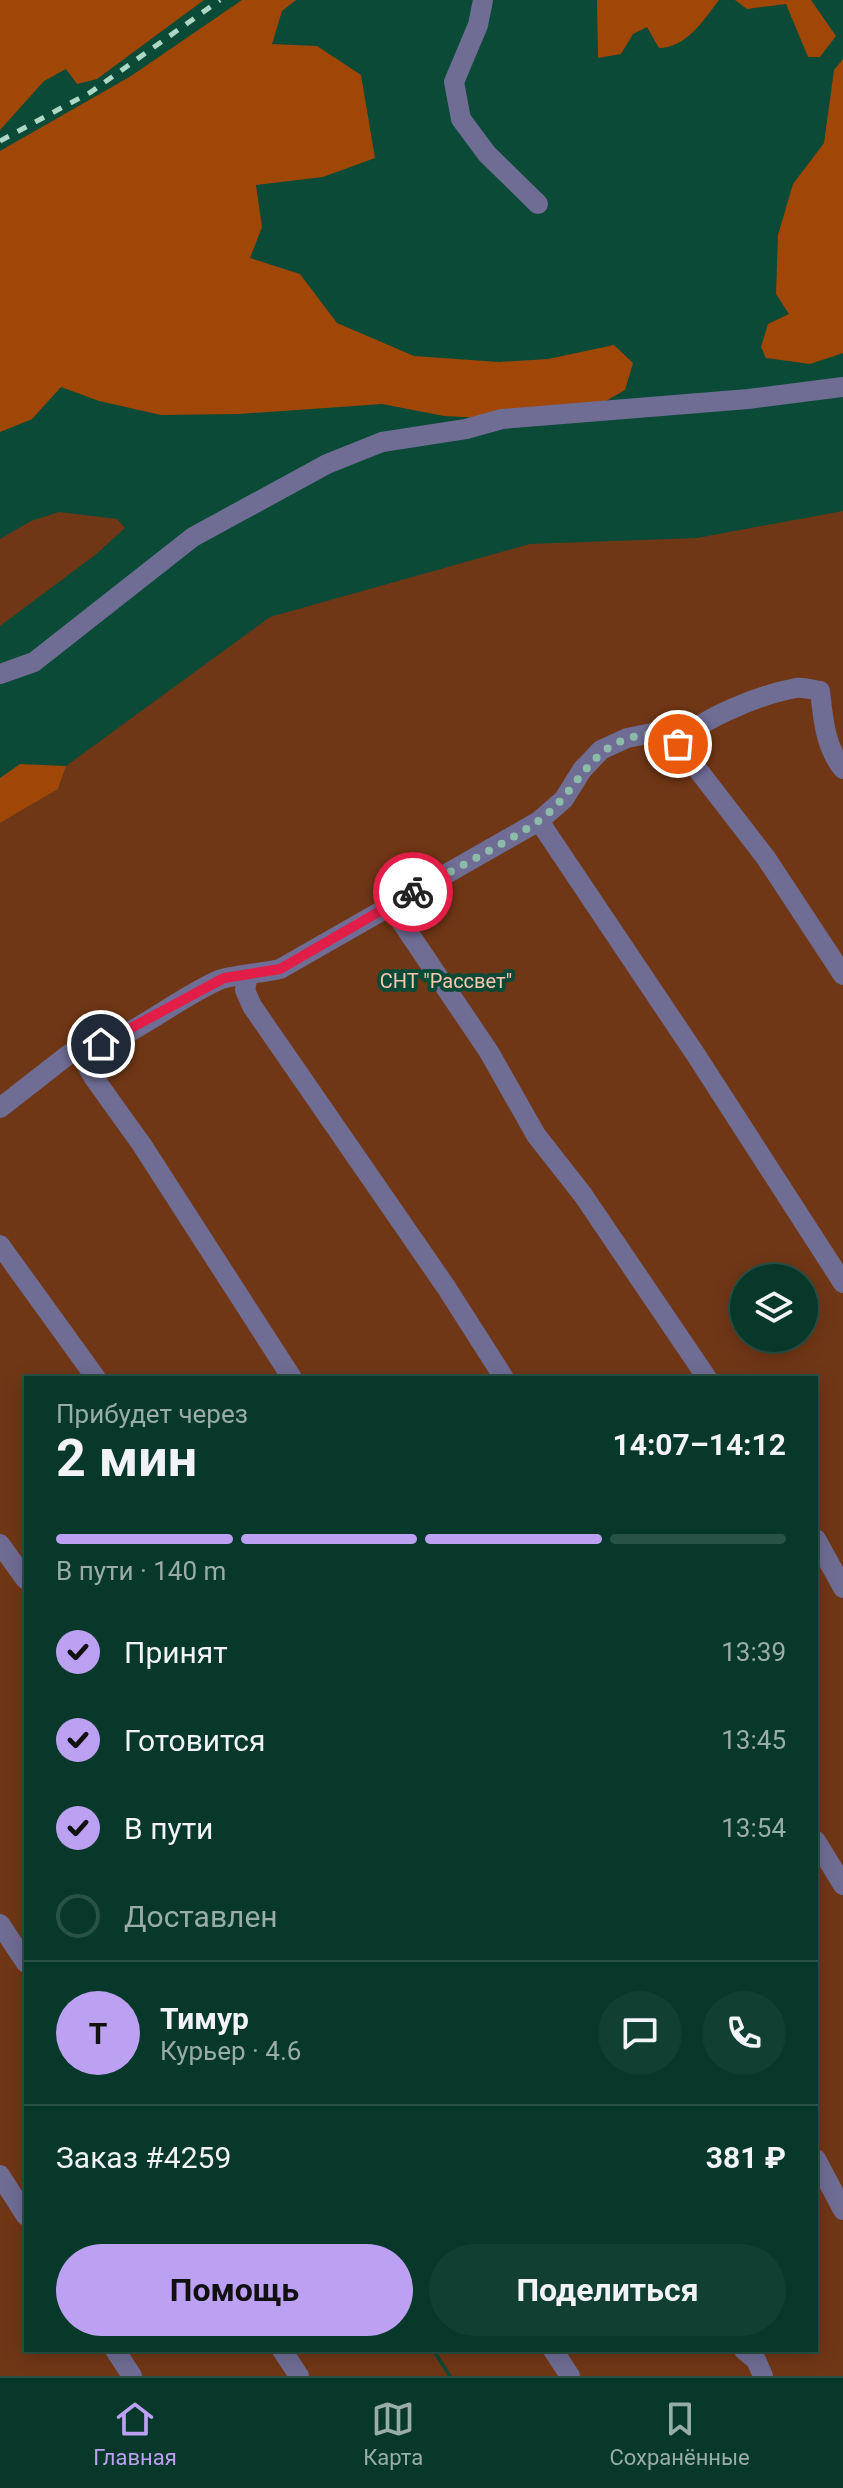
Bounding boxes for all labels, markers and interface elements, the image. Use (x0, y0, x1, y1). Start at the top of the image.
pin (644, 710, 712, 778)
icon: bag (656, 722, 700, 766)
courier (373, 852, 453, 932)
icon: bike (391, 870, 435, 914)
park label: СНТ "Рассвет" (380, 969, 512, 993)
pin (67, 1010, 135, 1078)
icon: home (79, 1022, 123, 1066)
map controls (730, 1264, 818, 1352)
button: layers (730, 1264, 818, 1352)
text: Прибудет через (56, 1399, 248, 1429)
text: 14:07–14:12 (612, 1427, 786, 1462)
text: 2 мин (56, 1428, 197, 1489)
text: В пути · 140 m (56, 1556, 226, 1586)
icon: check (56, 1630, 100, 1674)
text: Принят (124, 1635, 228, 1670)
text: 13:39 (721, 1637, 786, 1667)
icon: check (56, 1718, 100, 1762)
text: Готовится (124, 1723, 266, 1758)
text: 13:45 (721, 1725, 786, 1755)
icon: check (56, 1806, 100, 1850)
text: В пути (124, 1811, 213, 1846)
text: 13:54 (721, 1813, 786, 1843)
text: Доставлен (124, 1899, 278, 1934)
button: chat (598, 1991, 682, 2075)
button: phone (702, 1991, 786, 2075)
text: Тимур (160, 2001, 249, 2036)
text: Т (89, 2016, 107, 2051)
text: Курьер · 4.6 (160, 2036, 301, 2066)
text: Заказ #4259 (56, 2140, 231, 2175)
text: 381 ₽ (706, 2140, 786, 2175)
button: Помощь (56, 2244, 413, 2336)
button: Поделиться (429, 2244, 786, 2336)
tab: Главная (93, 2397, 177, 2470)
tab: Карта (363, 2397, 423, 2470)
tab: Сохранённые (609, 2397, 750, 2470)

